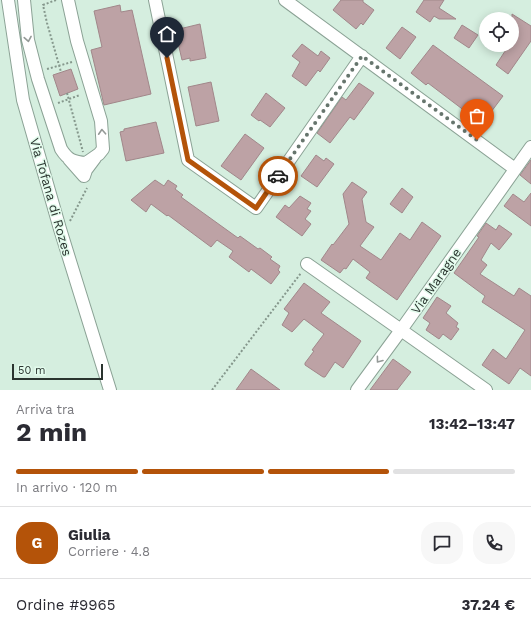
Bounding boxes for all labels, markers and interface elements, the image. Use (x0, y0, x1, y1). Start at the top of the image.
map controls (479, 12, 519, 52)
button: locate (479, 12, 519, 52)
pin (150, 17, 184, 58)
icon: home (156, 23, 178, 45)
one-way arrow (24, 36, 32, 42)
pin (460, 99, 494, 140)
icon: bag (466, 105, 488, 127)
one-way arrow (97, 129, 106, 135)
street label: Via Tofana di Rozes (27, 136, 75, 258)
courier (258, 156, 298, 196)
icon: car (267, 165, 289, 187)
street label: Via Maragne (408, 245, 464, 317)
one-way arrow (376, 356, 384, 363)
scale bar (12, 362, 103, 381)
text: 50 m (18, 364, 45, 377)
text: Arriva tra (16, 402, 74, 417)
text: 13:42–13:47 (429, 415, 515, 433)
text: 2 min (16, 417, 87, 447)
text: In arrivo · 120 m (16, 480, 117, 495)
button: chat (421, 522, 463, 564)
button: phone (473, 522, 515, 564)
text: Giulia (68, 526, 110, 544)
text: G (32, 534, 42, 552)
text: Corriere · 4.8 (68, 544, 150, 559)
text: Ordine #9965 (16, 596, 115, 614)
text: 37.24 € (462, 596, 515, 614)

